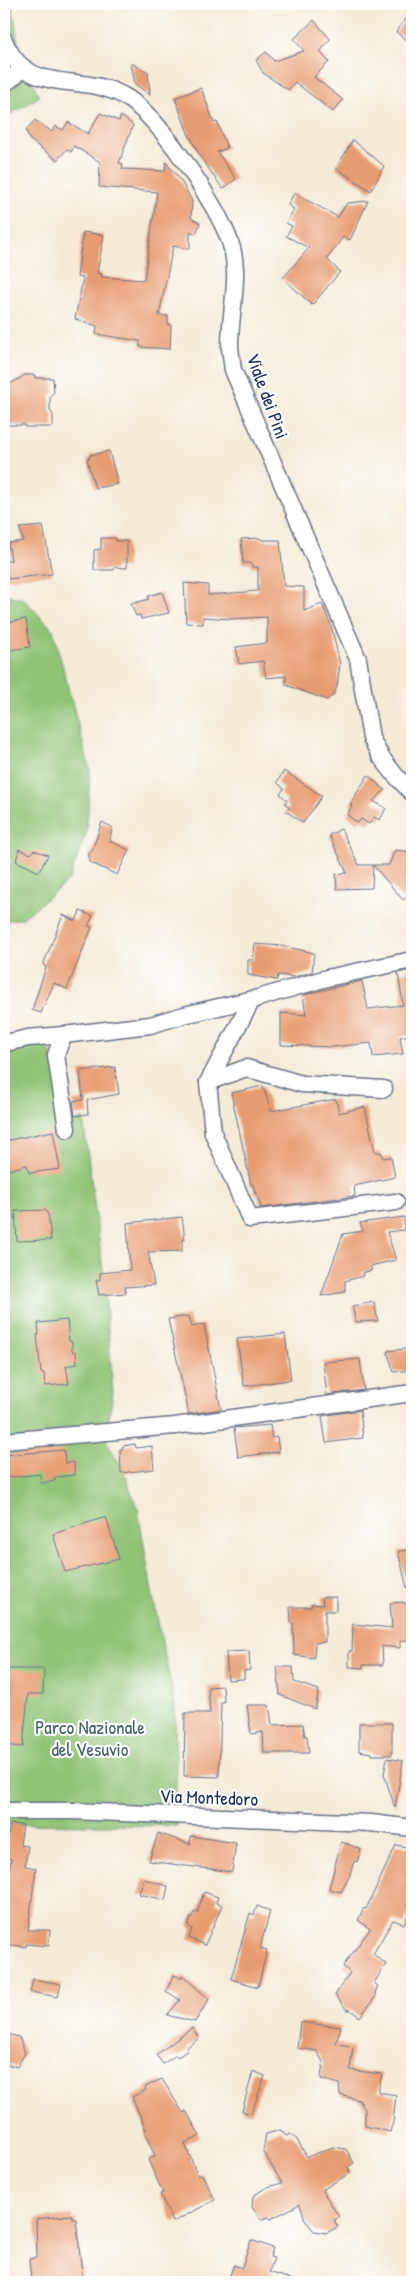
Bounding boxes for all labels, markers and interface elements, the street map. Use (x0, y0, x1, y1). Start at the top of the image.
street label: Viale dei Pini (241, 350, 295, 442)
park label: Parco Nazionale del Vesuvio (35, 1714, 145, 1762)
street label: Via Montedoro (159, 1782, 259, 1812)

